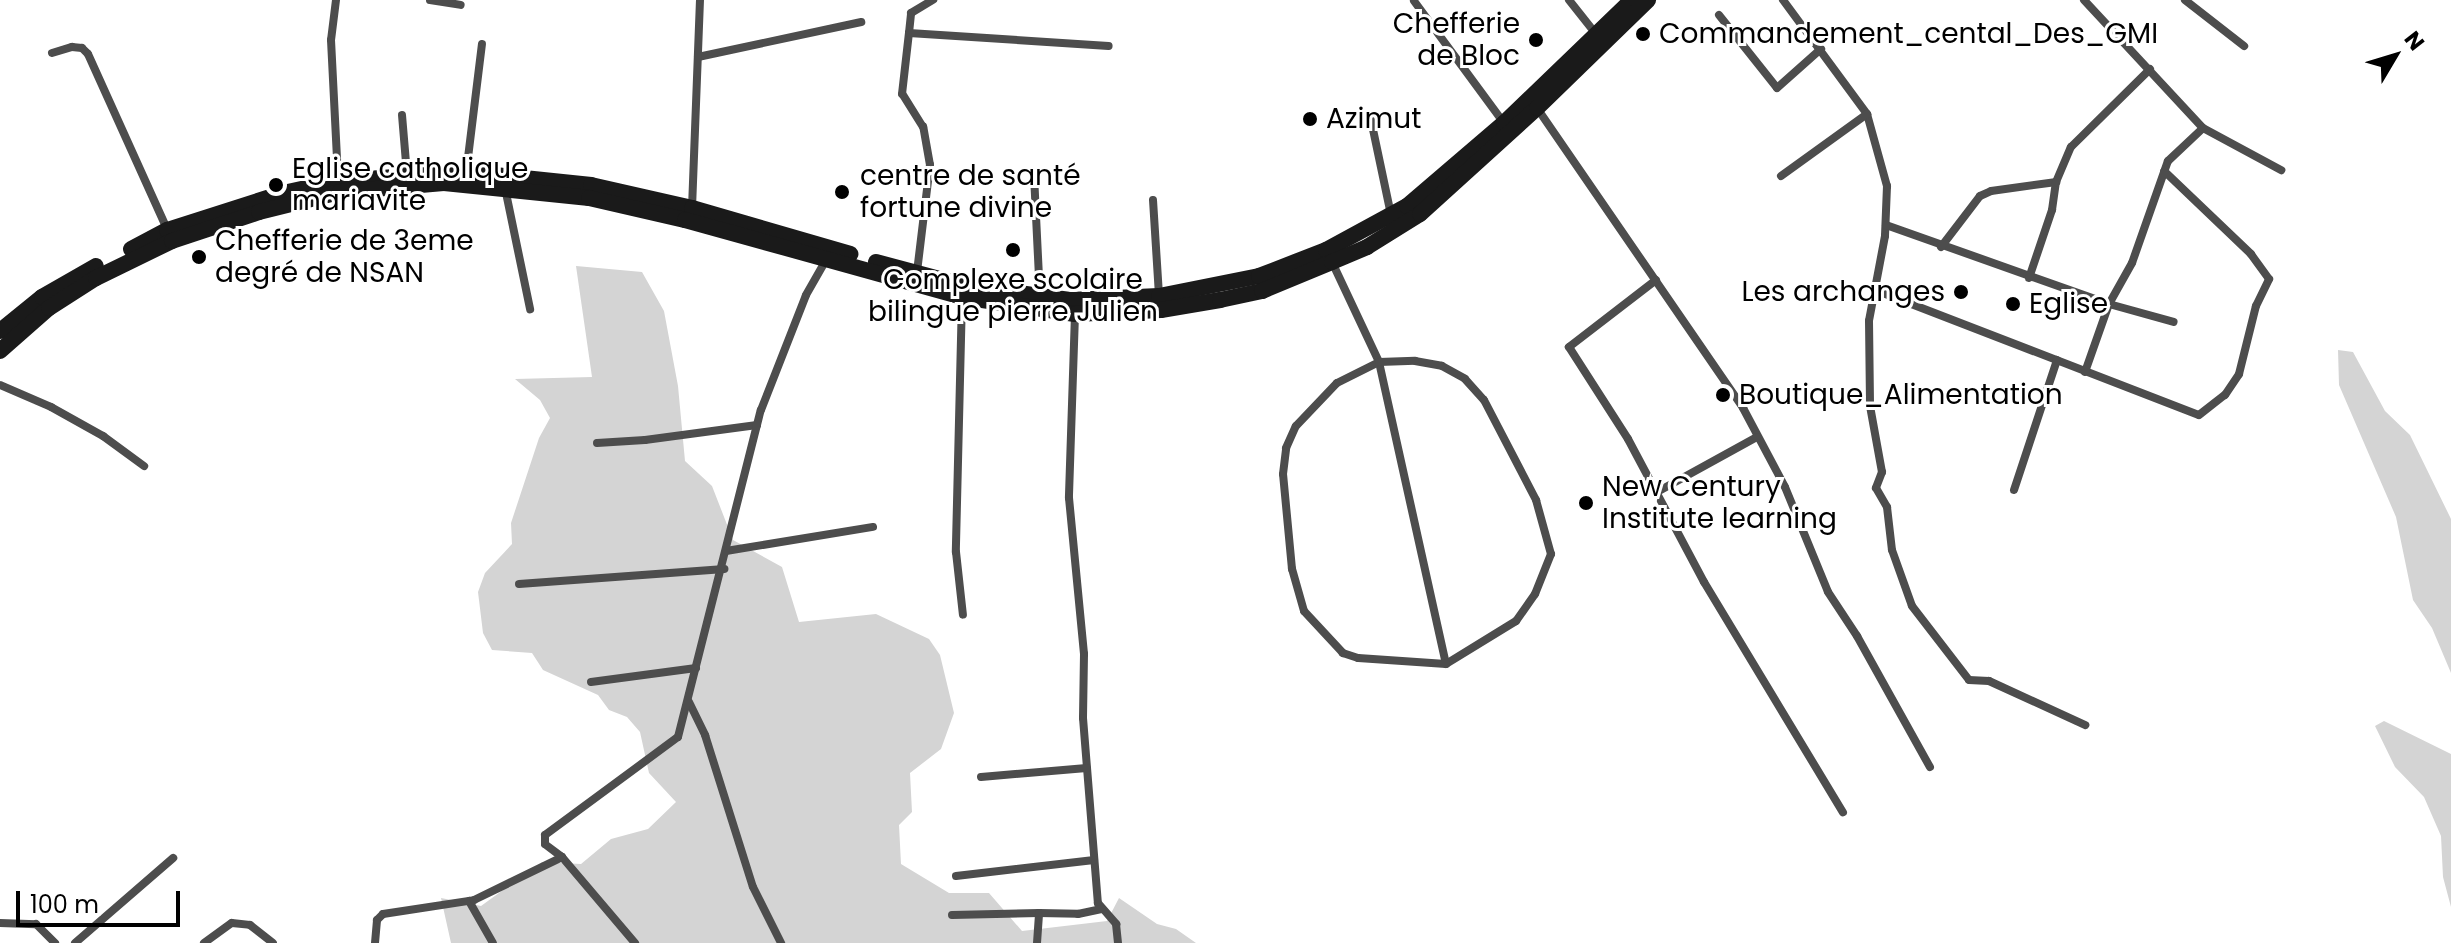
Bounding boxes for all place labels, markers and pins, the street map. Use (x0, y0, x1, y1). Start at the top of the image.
place label: Chefferie de Bloc (1393, 7, 1520, 73)
place label: Commandement_cental_Des_GMI (1659, 17, 2158, 51)
marker: Commandement_cental_Des_GMI (1634, 25, 1652, 43)
marker: Chefferie de Bloc (1527, 31, 1545, 49)
place label: Azimut (1326, 102, 1421, 136)
marker: Azimut (1301, 110, 1319, 128)
place label: Eglise catholique mariavite (292, 152, 528, 218)
place label: centre de santé fortune divine (860, 159, 1081, 225)
marker: Eglise catholique mariavite (267, 176, 285, 194)
marker: centre de santé fortune divine (831, 181, 853, 203)
place label: Chefferie de 3eme degré de NSAN (215, 224, 474, 290)
marker: Complexe scolaire bilingue pierre Julien (1004, 241, 1022, 259)
marker: Chefferie de 3eme degré de NSAN (190, 248, 208, 266)
place label: Complexe scolaire bilingue pierre Julien (868, 263, 1158, 329)
place label: Les archanges (1741, 275, 1945, 309)
marker: Les archanges (1952, 283, 1970, 301)
place label: Eglise (2029, 287, 2108, 321)
marker: Eglise (2004, 295, 2022, 313)
place label: Boutique_Alimentation (1739, 378, 2063, 412)
marker: Boutique_Alimentation (1714, 386, 1732, 404)
place label: New Century Institute learning (1602, 470, 1837, 536)
marker: New Century Institute learning (1577, 494, 1595, 512)

